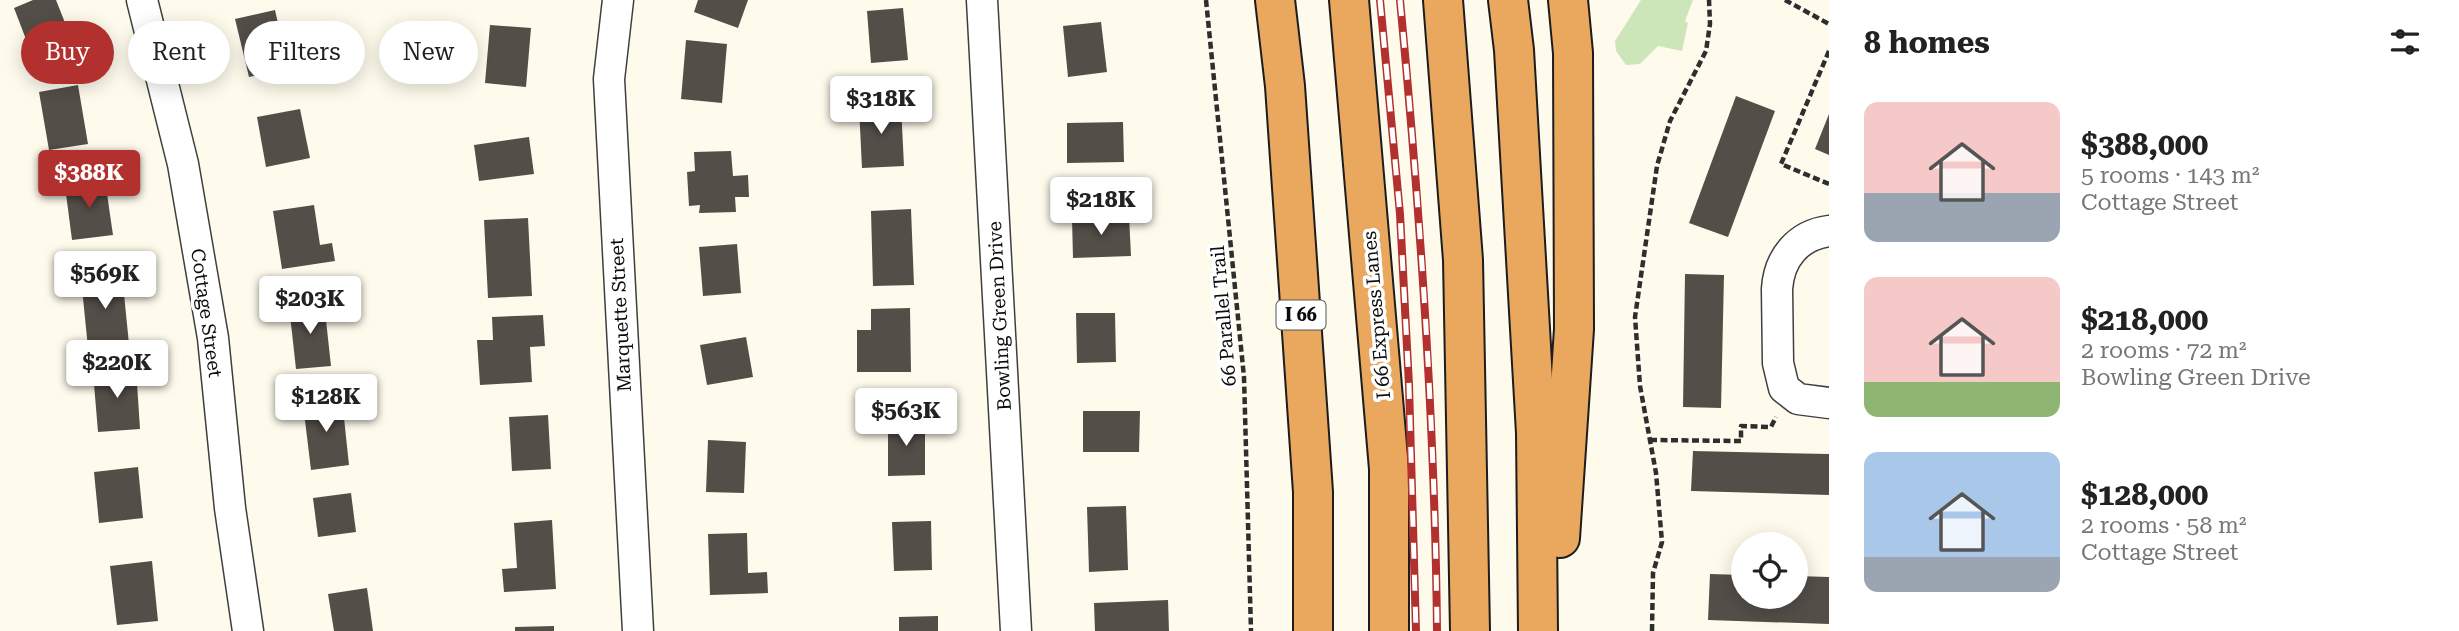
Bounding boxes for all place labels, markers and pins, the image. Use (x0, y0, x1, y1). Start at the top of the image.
pin: $318K (832, 76, 930, 136)
pin: $388K (40, 150, 138, 210)
pin: $218K (1052, 177, 1150, 237)
pin: $569K (56, 252, 154, 311)
pin: $203K (261, 276, 359, 336)
pin: $220K (68, 340, 166, 400)
pin: $128K (277, 374, 375, 434)
pin: $563K (857, 388, 955, 448)

